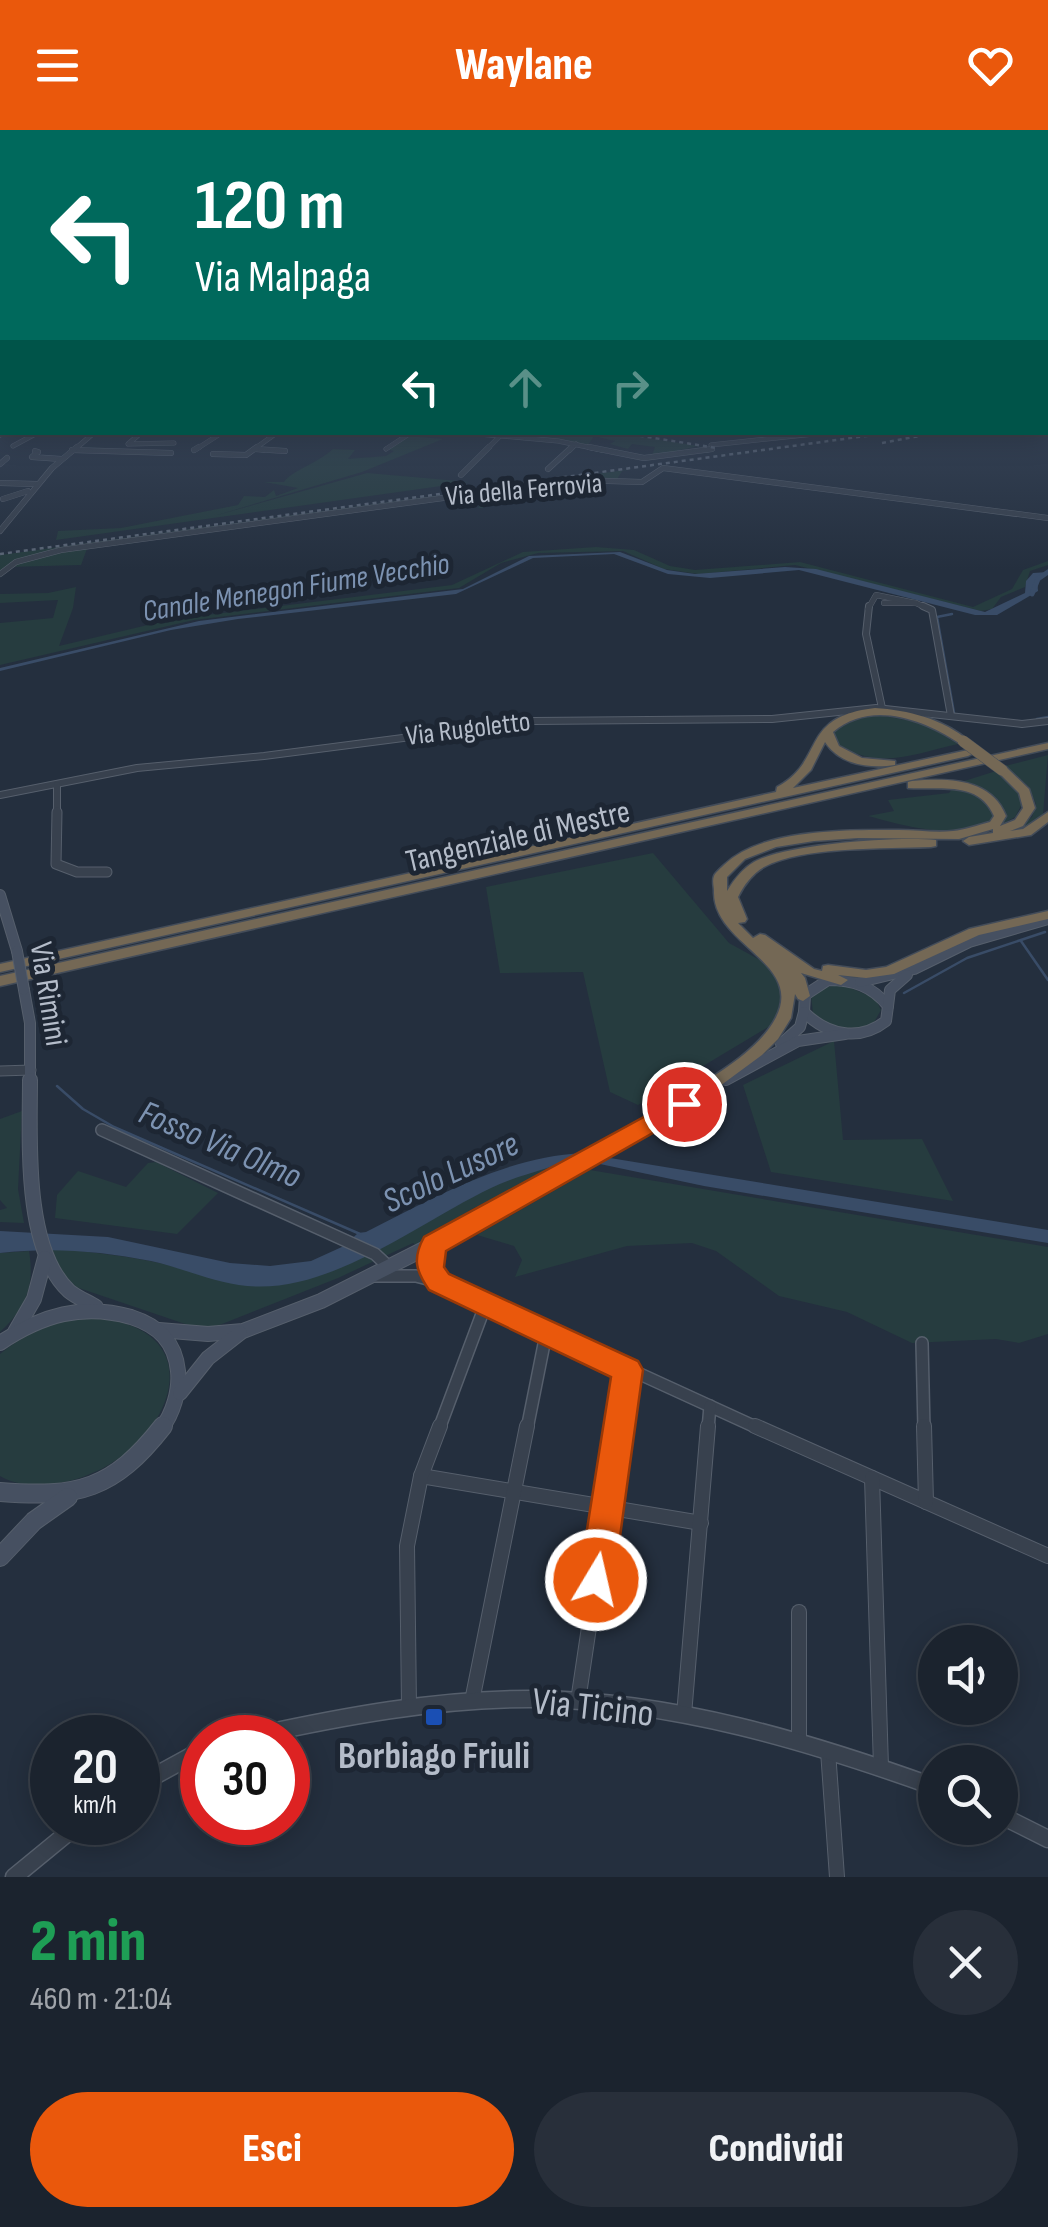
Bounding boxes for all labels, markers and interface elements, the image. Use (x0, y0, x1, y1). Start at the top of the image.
icon: menu (30, 38, 85, 93)
text: Waylane (455, 38, 593, 93)
icon: heart (963, 38, 1018, 93)
text: 120 m (195, 165, 345, 249)
icon: left (30, 170, 160, 300)
text: Via Malpaga (195, 250, 371, 305)
icon: left (393, 360, 448, 415)
icon: ahead (498, 360, 553, 415)
icon: right (603, 360, 658, 415)
street label: Via della Ferrovia (444, 467, 604, 513)
water label: Canale Menegon Fiume Vecchio (140, 546, 452, 630)
street label: Via Rugoletto (404, 705, 532, 753)
street label: Tangenziale di Mestre (402, 792, 634, 882)
street label: Via Rimini (21, 939, 75, 1049)
pin (642, 1062, 727, 1147)
icon: arrive (657, 1077, 712, 1132)
water label: Fosso Via Olmo (133, 1092, 307, 1198)
water label: Scolo Lusore (376, 1123, 526, 1223)
position arrow (544, 1528, 648, 1632)
map controls (918, 1625, 1018, 1845)
button: sound (918, 1625, 1018, 1725)
street label: Via Ticino (530, 1679, 656, 1737)
marker: Borbiago Friuli (423, 1706, 445, 1728)
speed limit sign: 30 (180, 1715, 310, 1845)
place label: Borbiago Friuli (338, 1734, 530, 1779)
text: 20 (72, 1738, 118, 1798)
button: search (918, 1745, 1018, 1845)
text: km/h (73, 1790, 117, 1821)
text: 2 min (30, 1906, 146, 1978)
button: close (913, 1910, 1018, 2015)
text: 460 m · 21:04 (30, 1980, 172, 2019)
button: Esci (30, 2092, 514, 2207)
button: Condividi (534, 2092, 1018, 2207)

